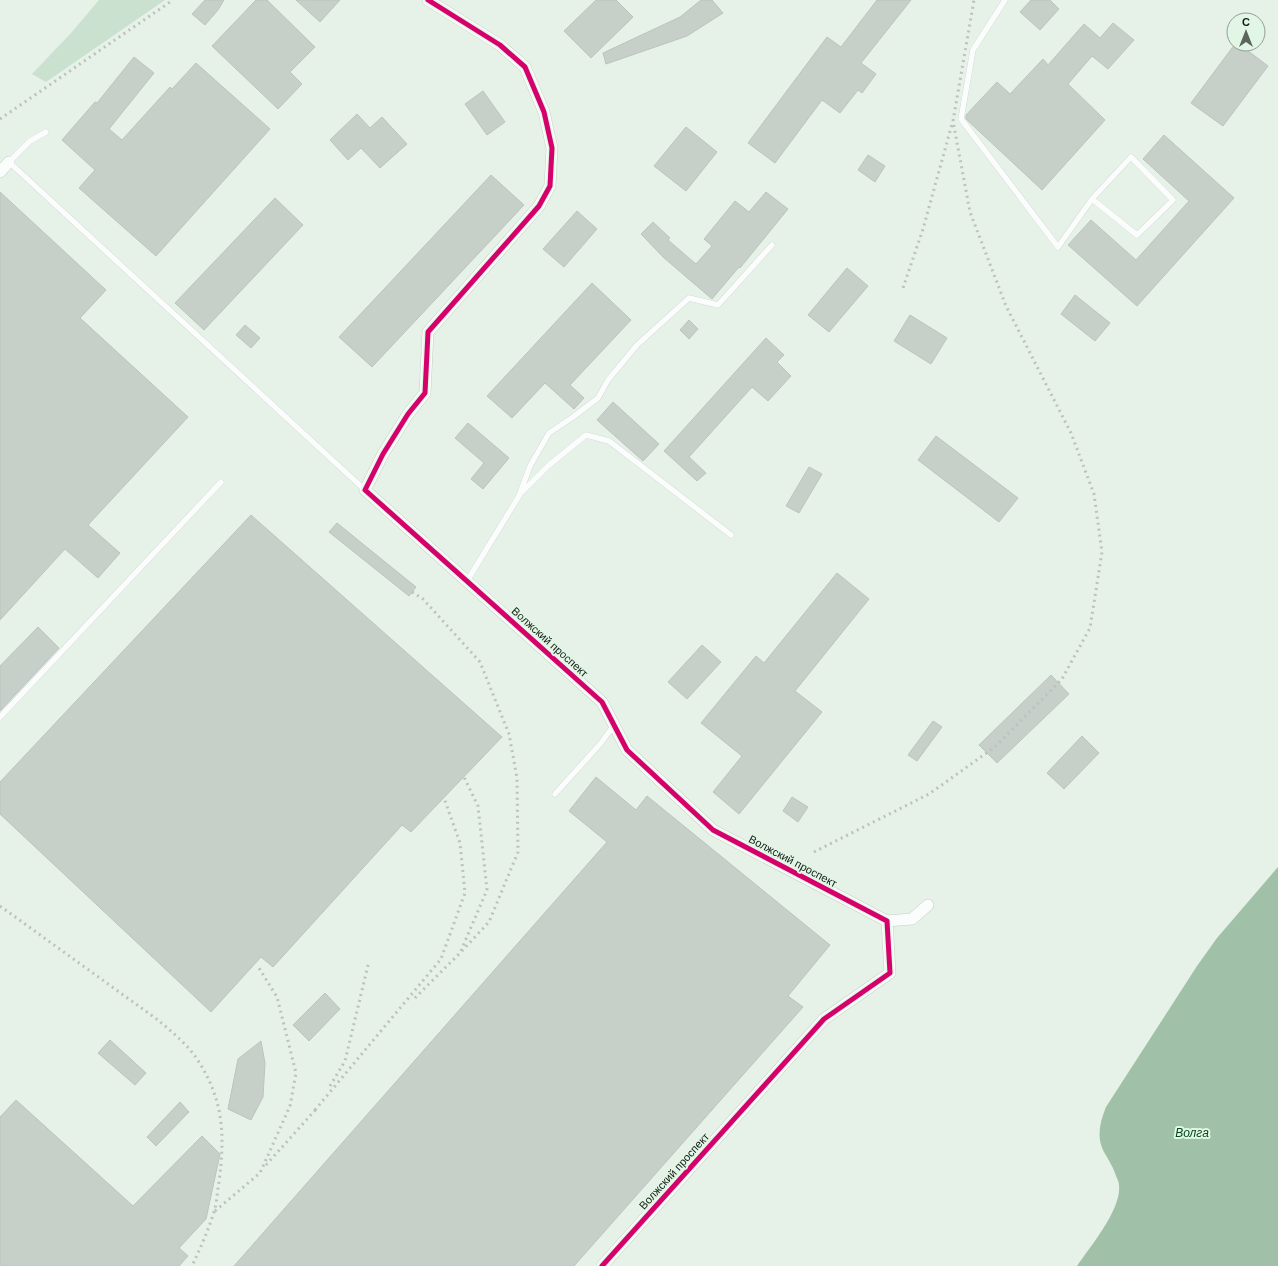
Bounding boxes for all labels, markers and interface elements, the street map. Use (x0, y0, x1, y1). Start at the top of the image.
north arrow (1226, 12, 1266, 52)
text: С (1242, 15, 1250, 29)
street label: Волжский проспект (509, 604, 591, 680)
street label: Волжский проспект (746, 832, 840, 890)
water label: Волга (1175, 1125, 1209, 1141)
street label: Волжский проспект (636, 1130, 712, 1212)

